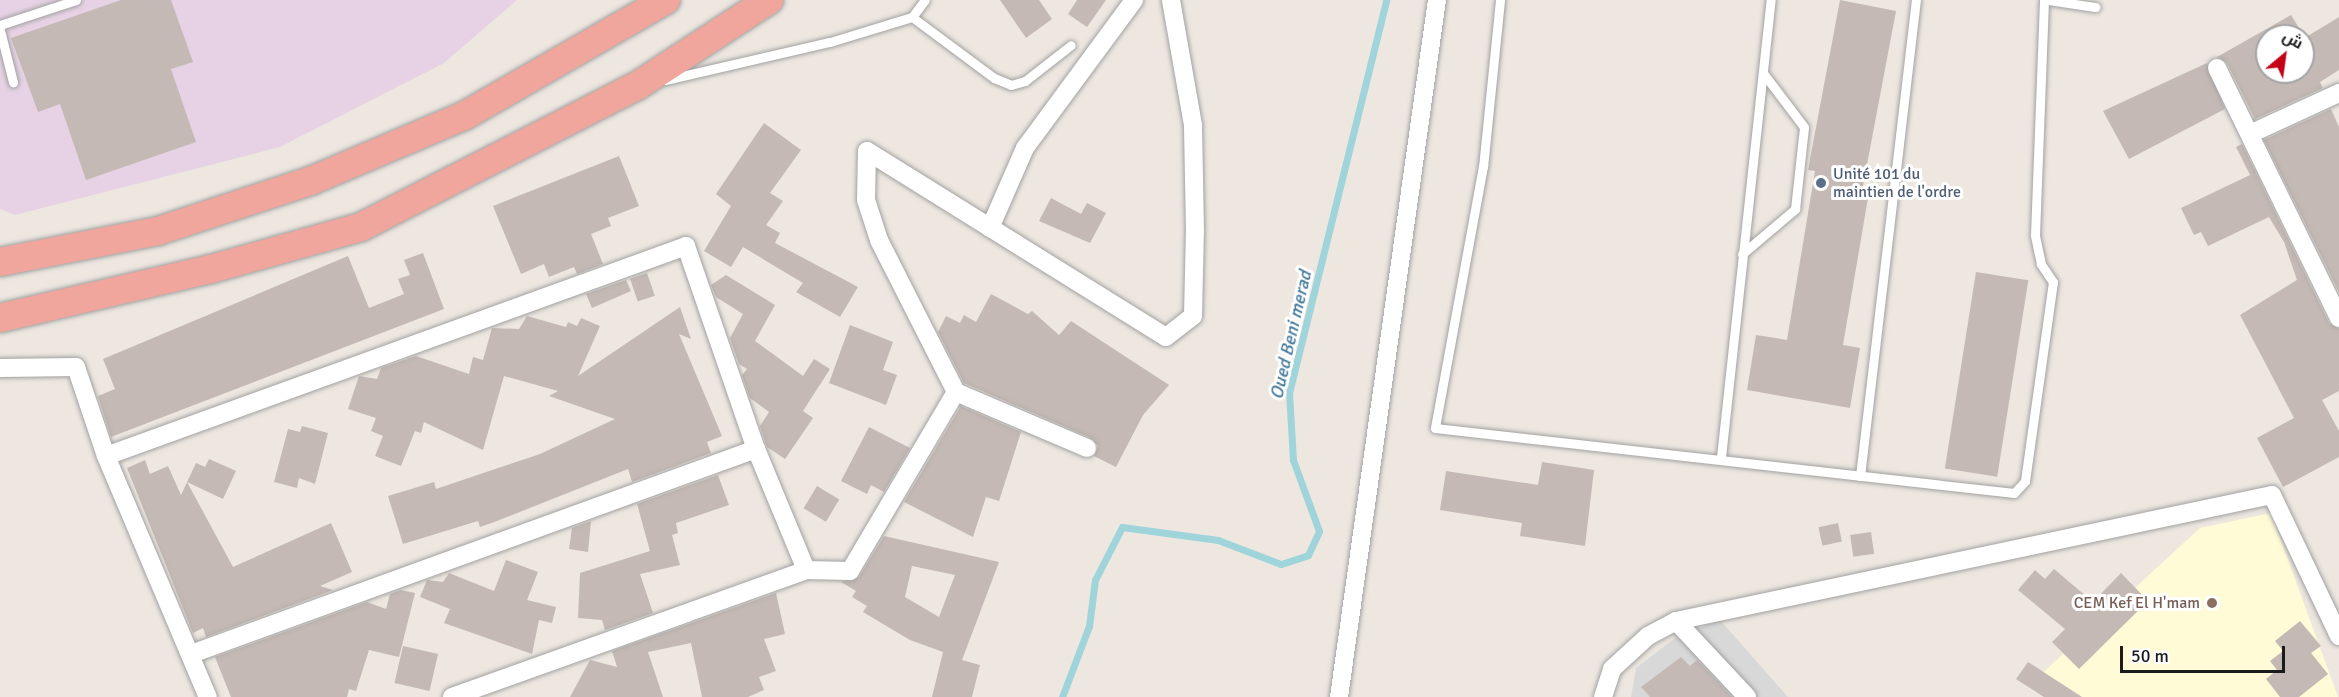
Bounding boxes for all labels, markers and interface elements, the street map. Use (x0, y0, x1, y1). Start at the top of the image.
north arrow (2255, 24, 2315, 84)
text: ش (2279, 26, 2307, 54)
place label: Unité 101 du maintien de l'ordre (1833, 164, 1961, 202)
marker: Unité 101 du maintien de l'ordre (1814, 176, 1828, 190)
water label: Oued Beni merad (1266, 269, 1316, 401)
place label: CEM Kef El H'mam (2074, 593, 2200, 613)
marker: CEM Kef El H'mam (2205, 596, 2219, 610)
scale bar (2123, 634, 2288, 672)
text: 50 m (2131, 645, 2169, 667)

